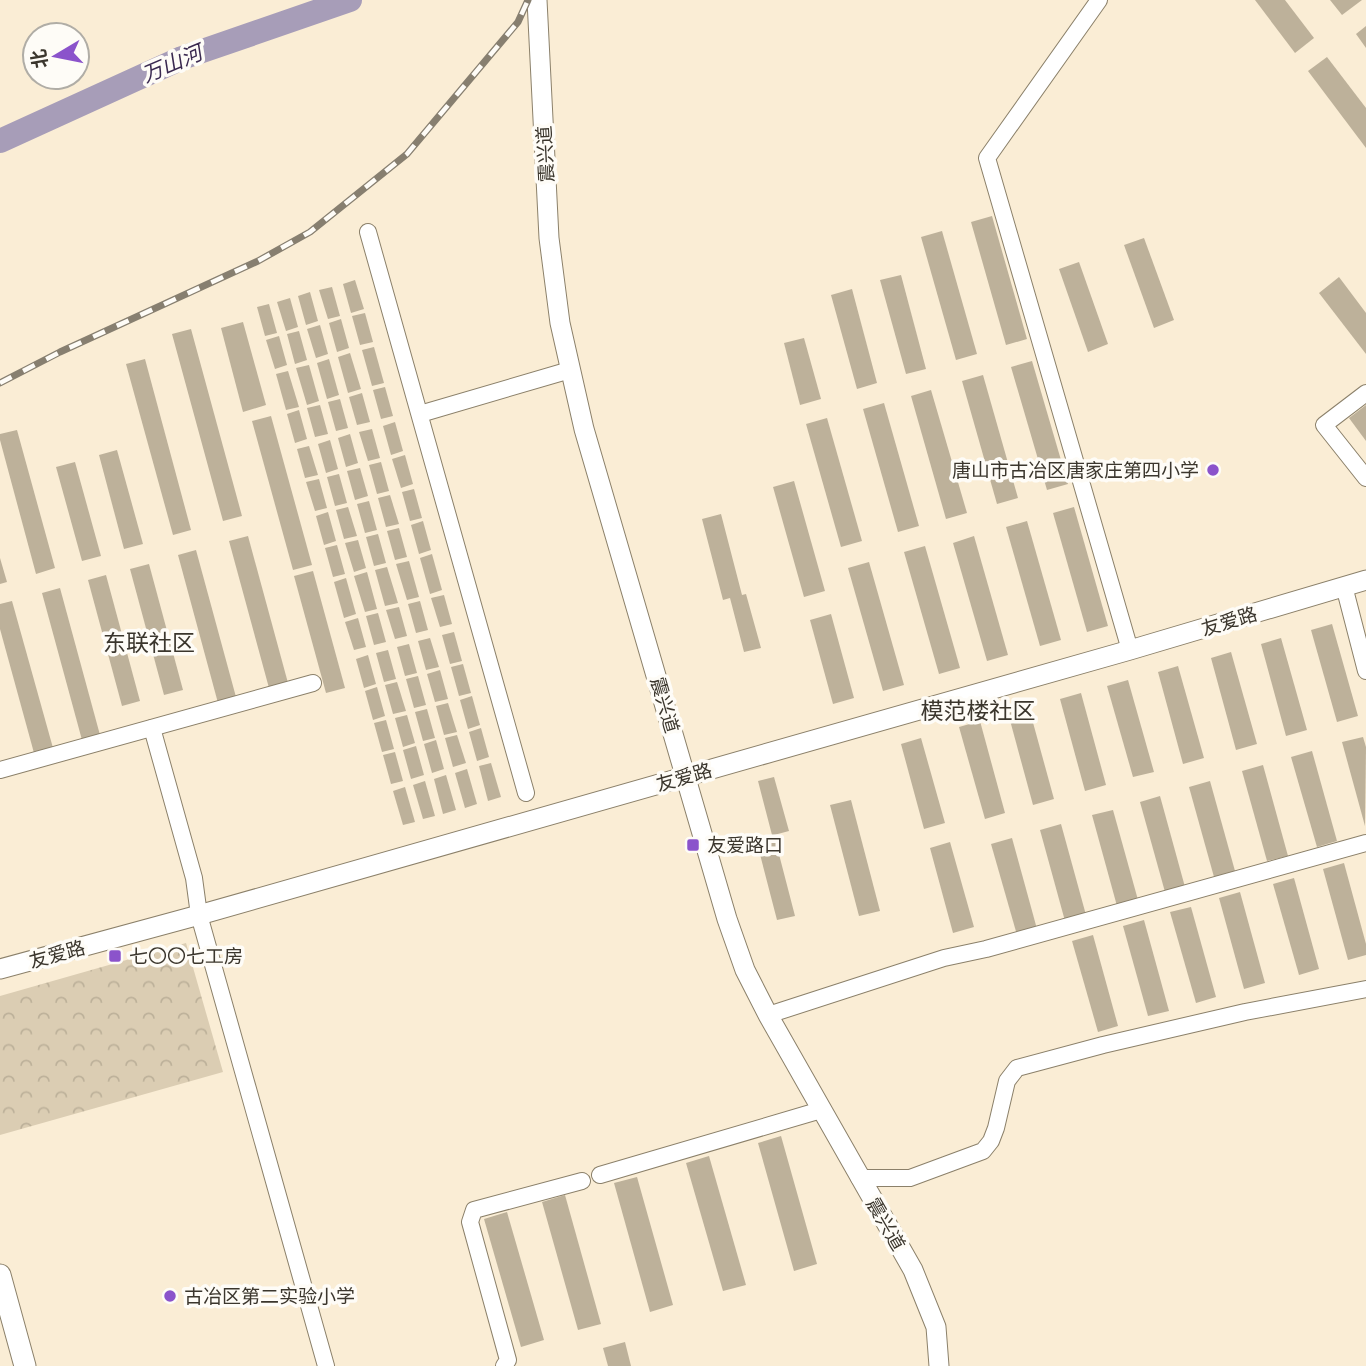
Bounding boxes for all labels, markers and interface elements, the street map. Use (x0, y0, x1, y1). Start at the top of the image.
north arrow (21, 21, 91, 91)
water label: 万山河 (137, 36, 211, 90)
text: 北 (25, 47, 55, 71)
street label: 震兴道 (531, 125, 560, 183)
place label: 唐山市古冶区唐家庄第四小学 (952, 457, 1199, 484)
marker: 唐山市古冶区唐家庄第四小学 (1205, 462, 1221, 478)
street label: 友爱路 (1198, 600, 1260, 643)
district label: 东联社区 (103, 626, 195, 660)
street label: 震兴道 (644, 674, 685, 736)
district label: 模范楼社区 (921, 694, 1036, 728)
street label: 友爱路 (653, 757, 715, 798)
place label: 友爱路口 (707, 832, 783, 859)
marker: 友爱路口 (685, 837, 701, 853)
street label: 友爱路 (26, 934, 88, 975)
place label: 七〇〇七工房 (129, 943, 243, 970)
marker: 七〇〇七工房 (107, 948, 123, 964)
street label: 震兴道 (860, 1193, 912, 1256)
place label: 古冶区第二实验小学 (184, 1283, 355, 1310)
marker: 古冶区第二实验小学 (162, 1288, 178, 1304)

